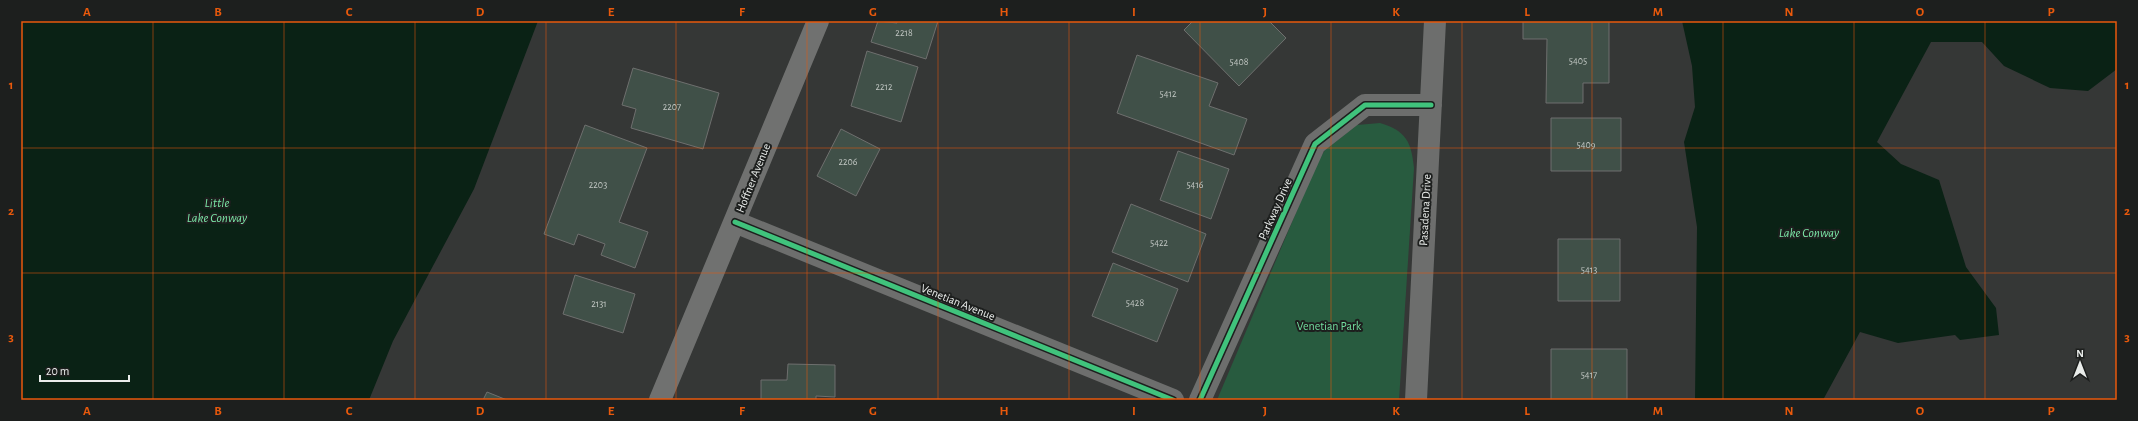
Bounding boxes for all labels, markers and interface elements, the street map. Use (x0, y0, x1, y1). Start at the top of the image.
text: A (83, 6, 91, 19)
text: B (214, 6, 222, 19)
text: C (346, 6, 353, 19)
text: D (476, 6, 485, 19)
text: E (608, 6, 615, 19)
text: F (739, 6, 746, 19)
text: G (869, 6, 877, 19)
text: H (999, 6, 1009, 19)
text: I (1132, 6, 1136, 19)
text: J (1263, 6, 1267, 19)
text: K (1392, 6, 1400, 19)
text: L (1524, 6, 1530, 19)
text: M (1653, 6, 1663, 19)
text: N (1784, 6, 1794, 19)
text: O (1916, 6, 1925, 19)
text: P (2047, 6, 2055, 19)
house number: 2218 (895, 28, 913, 38)
house number: 5405 (1569, 56, 1587, 66)
house number: 5408 (1229, 57, 1249, 67)
text: 1 (9, 79, 13, 92)
text: 1 (2125, 79, 2129, 92)
house number: 2212 (875, 82, 893, 92)
house number: 5412 (1160, 89, 1177, 99)
house number: 2207 (663, 102, 681, 112)
house number: 5409 (1577, 140, 1596, 150)
street label: Hoffner Avenue (734, 142, 772, 214)
house number: 2206 (838, 157, 858, 167)
street label: Pasadena Drive (1417, 174, 1433, 246)
street label: Parkway Drive (1256, 176, 1295, 242)
house number: 2203 (589, 180, 607, 190)
house number: 5416 (1186, 180, 1204, 190)
water label: Little Lake Conway (187, 197, 248, 225)
text: 2 (8, 205, 14, 218)
text: 2 (2124, 205, 2130, 218)
water label: Lake Conway (1779, 227, 1840, 240)
house number: 5422 (1150, 238, 1168, 248)
house number: 5413 (1581, 265, 1597, 275)
street label: Venetian Avenue (919, 282, 997, 322)
house number: 5428 (1126, 298, 1144, 308)
house number: 2131 (591, 299, 607, 309)
park label: Venetian Park (1297, 320, 1362, 332)
text: 3 (8, 331, 14, 344)
text: 3 (2124, 331, 2130, 344)
north arrow (2060, 343, 2100, 383)
text: N (2076, 348, 2084, 359)
scale bar (40, 357, 129, 383)
text: 20 m (46, 365, 69, 377)
house number: 5417 (1581, 370, 1597, 380)
text: A (83, 405, 91, 418)
text: B (214, 405, 222, 418)
text: C (346, 405, 353, 418)
text: D (476, 405, 485, 418)
text: E (608, 405, 615, 418)
text: F (739, 405, 746, 418)
text: G (869, 405, 877, 418)
text: H (999, 405, 1009, 418)
text: I (1132, 405, 1136, 418)
text: J (1263, 405, 1267, 418)
text: K (1392, 405, 1400, 418)
text: L (1524, 405, 1530, 418)
text: M (1653, 405, 1663, 418)
text: N (1784, 405, 1794, 418)
text: O (1916, 405, 1925, 418)
text: P (2047, 405, 2055, 418)

